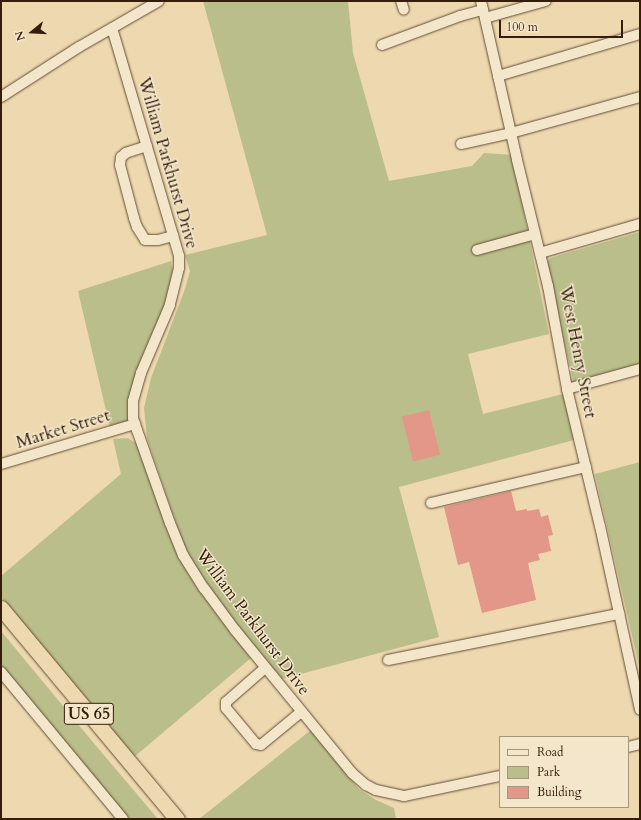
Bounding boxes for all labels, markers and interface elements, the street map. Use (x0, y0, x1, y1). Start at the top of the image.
north arrow (12, 12, 52, 52)
scale bar (501, 12, 625, 38)
text: 100 m (506, 19, 538, 35)
text: N (12, 29, 29, 43)
street label: William Parkhurst Drive (134, 75, 202, 251)
street label: West Henry Street (555, 284, 601, 420)
street label: Market Street (14, 405, 112, 453)
street label: William Parkhurst Drive (191, 545, 315, 699)
road number: US 65 (63, 700, 115, 728)
legend (499, 736, 629, 808)
text: Road (537, 744, 563, 760)
text: Park (537, 764, 560, 780)
text: Building (537, 784, 581, 800)

